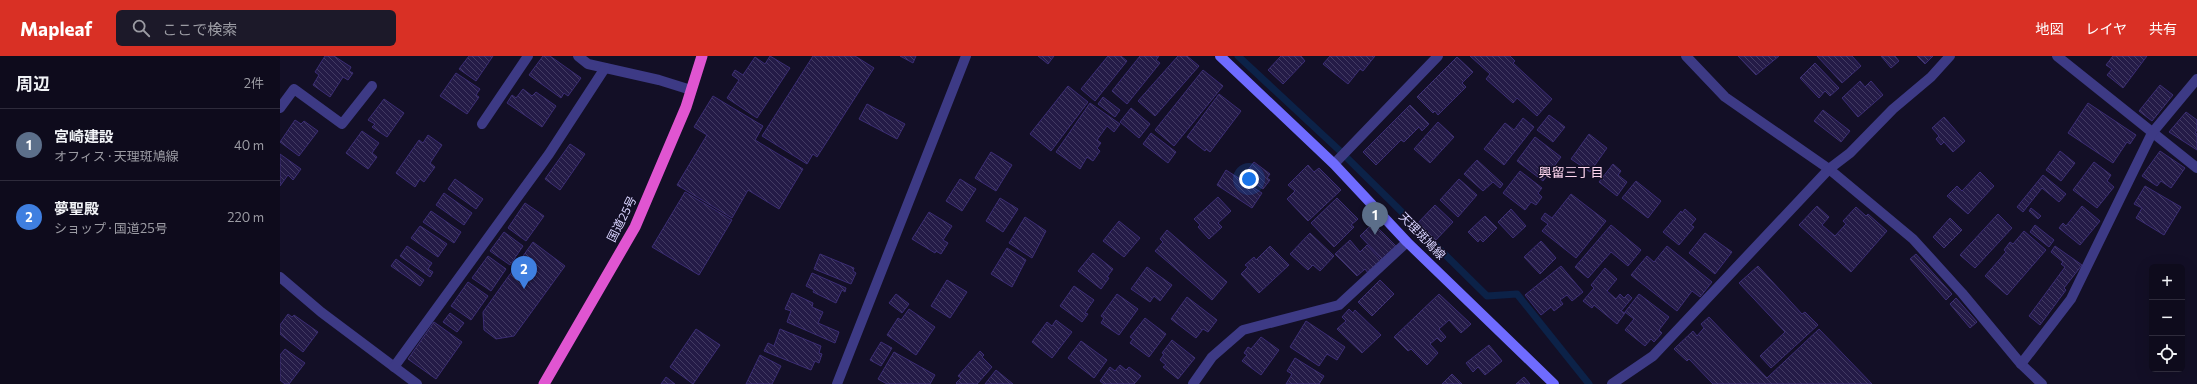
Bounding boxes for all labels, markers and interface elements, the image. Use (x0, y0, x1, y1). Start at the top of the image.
search box (116, 10, 396, 46)
text: Mapleaf (20, 17, 92, 40)
icon: search (130, 17, 152, 39)
text: ここで検索 (162, 20, 237, 38)
text: 地図 (2035, 20, 2063, 37)
text: レイヤ (2085, 20, 2127, 37)
text: 共有 (2149, 20, 2177, 37)
text: 周辺 (16, 73, 50, 94)
text: 2件 (244, 75, 264, 91)
text: 宮崎建設 (54, 127, 114, 145)
text: 1 (26, 137, 32, 153)
text: 40 m (234, 137, 264, 153)
text: オフィス · 天理斑鳩線 (54, 148, 179, 164)
district label: 興留三丁目 (1538, 164, 1604, 180)
your location (1239, 169, 1259, 189)
street label: 国道25号 (604, 193, 639, 244)
text: 夢聖殿 (54, 199, 99, 217)
pin: 1 (1362, 202, 1388, 235)
text: 2 (25, 209, 33, 225)
text: 220 m (227, 209, 264, 225)
street label: 天理斑鳩線 (1397, 209, 1449, 262)
text: ショップ · 国道25号 (54, 220, 168, 236)
pin: 2 (511, 256, 537, 289)
map controls (2149, 264, 2185, 372)
button: + (2149, 264, 2185, 300)
button: − (2149, 300, 2185, 336)
button: locate (2149, 336, 2185, 372)

